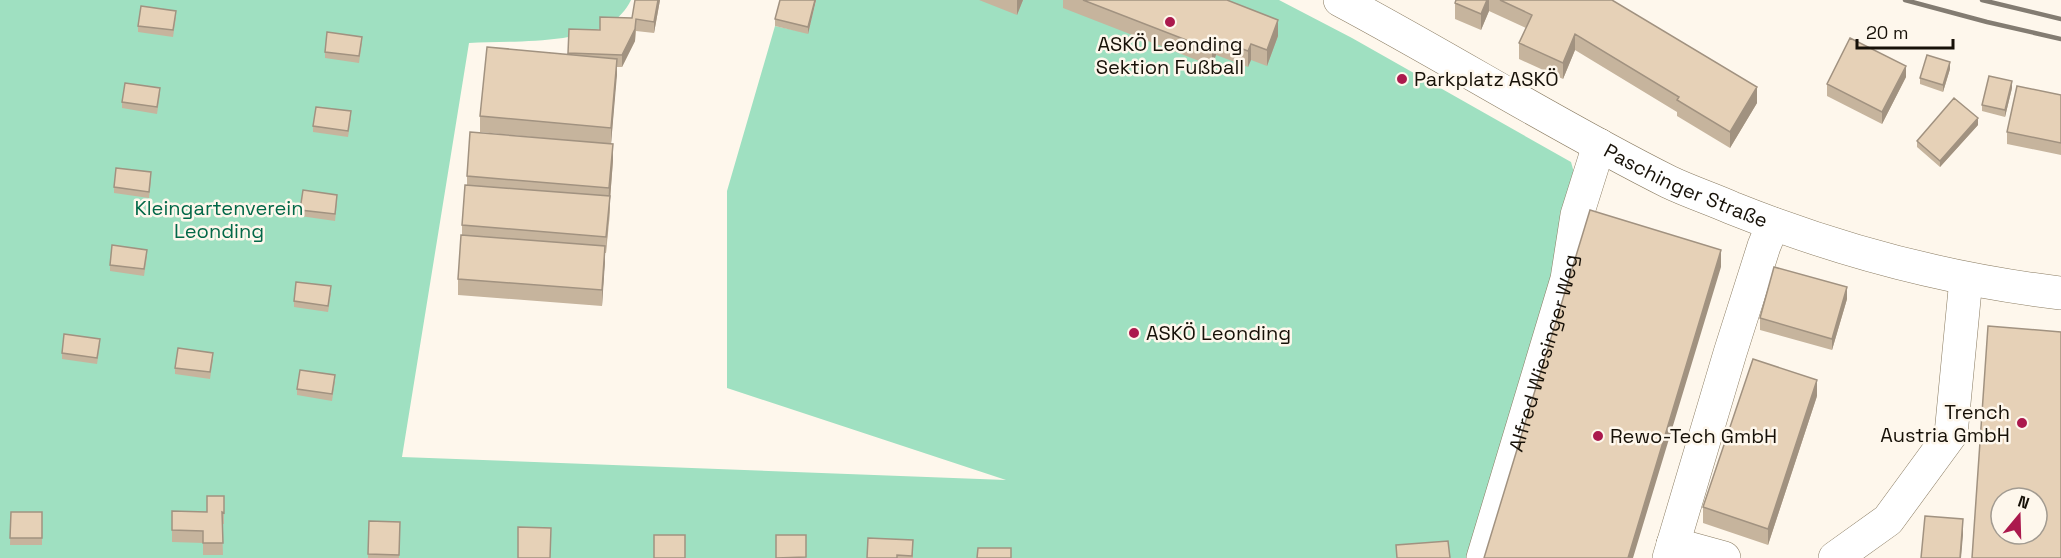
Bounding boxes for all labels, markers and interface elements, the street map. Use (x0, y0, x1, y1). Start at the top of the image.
scale bar (1857, 12, 1953, 50)
marker: ASKÖ Leonding Sektion Fußball (1163, 15, 1177, 29)
text: 20 m (1866, 21, 1909, 44)
place label: ASKÖ Leonding Sektion Fußball (1096, 31, 1244, 80)
place label: Parkplatz ASKÖ (1414, 66, 1559, 92)
marker: Parkplatz ASKÖ (1395, 72, 1409, 86)
street label: Paschinger Straße (1599, 137, 1771, 234)
park label: Kleingartenverein Leonding (134, 195, 304, 244)
street label: Alfred Wiesinger Weg (1503, 252, 1584, 455)
place label: ASKÖ Leonding (1146, 320, 1291, 346)
marker: ASKÖ Leonding (1127, 326, 1141, 340)
place label: Trench Austria GmbH (1880, 399, 2010, 448)
marker: Trench Austria GmbH (2015, 416, 2029, 430)
place label: Rewo-Tech GmbH (1610, 423, 1777, 449)
marker: Rewo-Tech GmbH (1591, 429, 1605, 443)
north arrow (1989, 486, 2049, 546)
text: N (2015, 491, 2032, 514)

